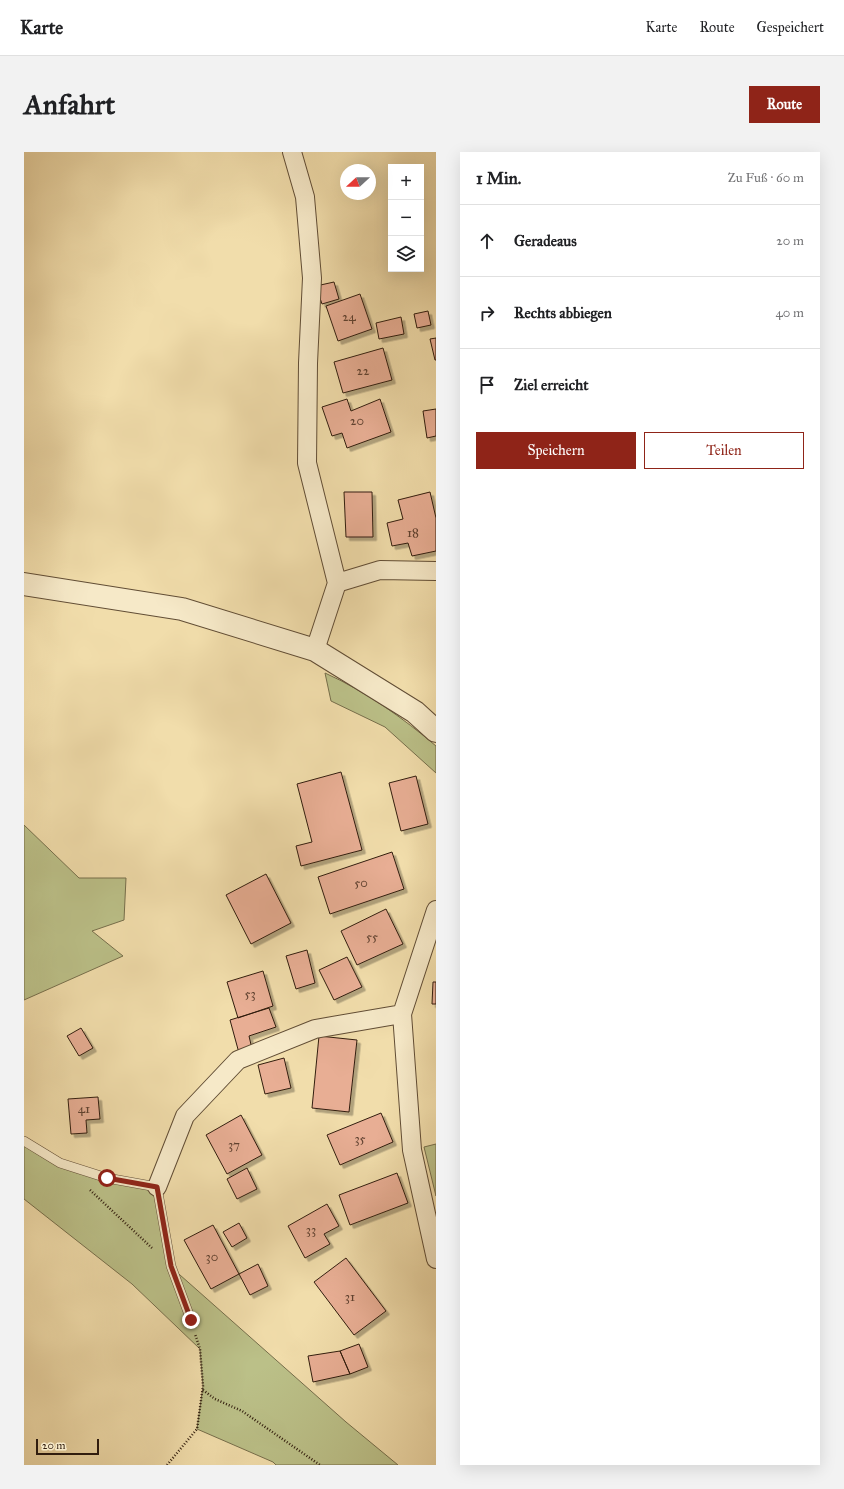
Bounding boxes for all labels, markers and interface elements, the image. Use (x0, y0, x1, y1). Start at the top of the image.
text: Karte (20, 16, 63, 39)
text: Karte (645, 19, 677, 36)
text: Route (699, 19, 735, 36)
text: Gespeichert (757, 19, 824, 36)
button: Route (749, 86, 820, 123)
text: Anfahrt (24, 87, 115, 122)
north arrow (340, 164, 376, 200)
map controls (388, 164, 424, 272)
button: + (388, 164, 424, 200)
text: 1 Min. (476, 168, 521, 189)
text: Zu Fuß · 60 m (728, 170, 804, 186)
button: − (388, 200, 424, 236)
icon: ahead (476, 230, 498, 252)
text: Geradeaus (514, 232, 577, 250)
text: 20 m (776, 233, 804, 249)
button: layers (388, 236, 424, 272)
icon: right (476, 302, 498, 324)
text: Rechts abbiegen (514, 304, 612, 322)
text: 40 m (775, 305, 804, 321)
house number: 24 (342, 309, 357, 325)
house number: 22 (357, 363, 370, 379)
icon: arrive (476, 374, 498, 396)
text: Ziel erreicht (514, 376, 589, 394)
house number: 20 (350, 413, 364, 429)
button: Speichern (476, 432, 636, 469)
button: Teilen (644, 432, 804, 469)
house number: 18 (407, 525, 419, 541)
house number: 50 (354, 875, 368, 891)
house number: 55 (366, 929, 378, 945)
house number: 53 (244, 986, 256, 1002)
house number: 41 (78, 1101, 90, 1117)
house number: 35 (354, 1131, 366, 1147)
house number: 37 (228, 1137, 240, 1153)
route start (98, 1169, 116, 1187)
house number: 33 (306, 1222, 316, 1238)
house number: 30 (206, 1249, 218, 1265)
house number: 31 (345, 1289, 355, 1305)
route end (182, 1311, 200, 1329)
scale bar (36, 1437, 99, 1456)
text: 20 m (42, 1439, 65, 1452)

